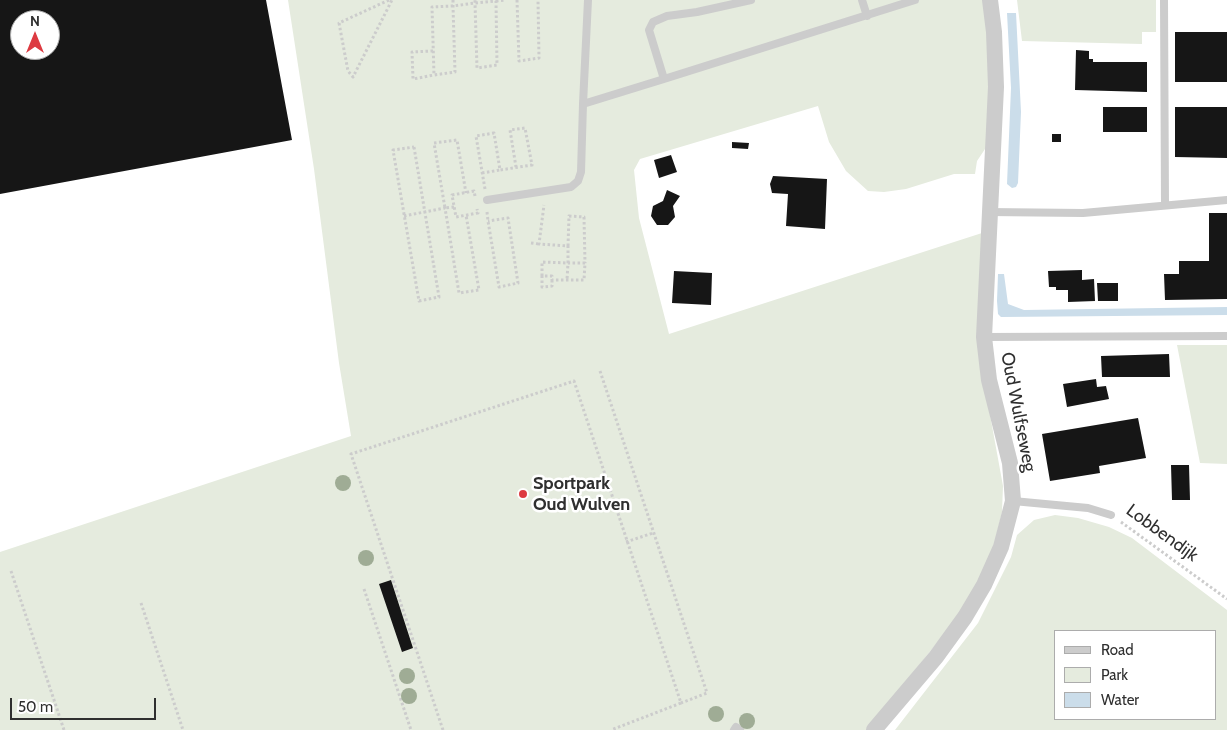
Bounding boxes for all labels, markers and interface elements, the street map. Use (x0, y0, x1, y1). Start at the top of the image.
north arrow (10, 10, 60, 60)
text: N (30, 12, 40, 30)
street label: Oud Wulfseweg (996, 350, 1040, 474)
place label: Sportpark Oud Wulven (533, 473, 630, 516)
marker: Sportpark Oud Wulven (517, 488, 529, 500)
street label: Lobbendijk (1122, 500, 1202, 566)
legend (1054, 630, 1217, 720)
text: Road (1101, 641, 1134, 659)
text: Park (1101, 666, 1128, 684)
scale bar (12, 688, 159, 720)
text: Water (1101, 691, 1139, 709)
text: 50 m (18, 698, 53, 716)

